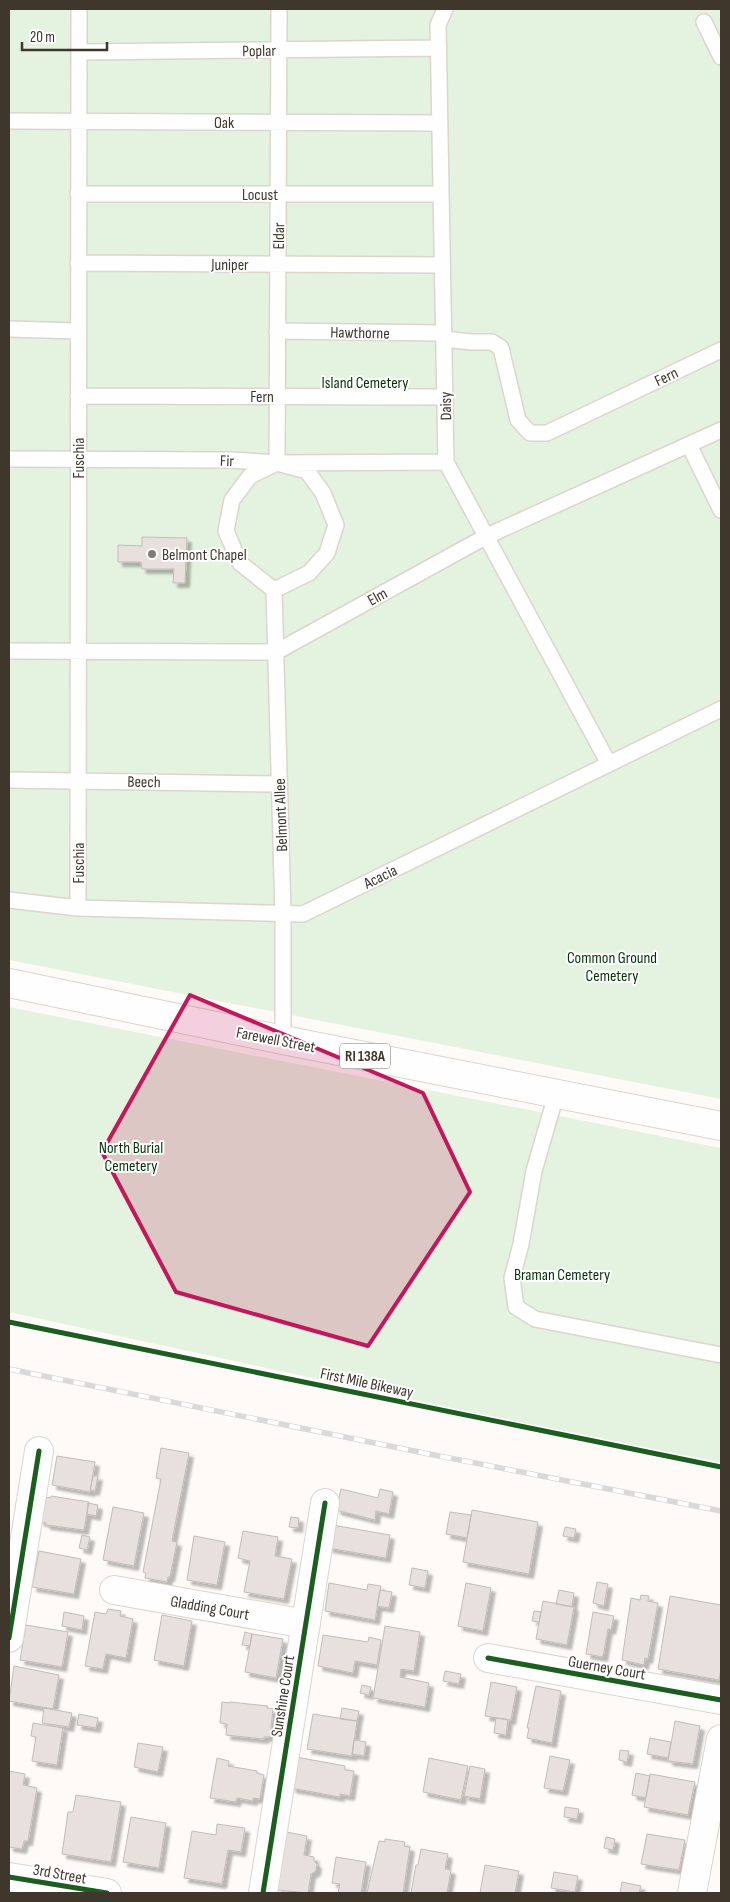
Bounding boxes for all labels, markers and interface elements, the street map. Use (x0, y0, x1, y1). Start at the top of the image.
scale bar (22, 20, 108, 52)
text: 20 m (30, 28, 55, 47)
street label: Poplar (242, 42, 276, 61)
street label: Oak (214, 114, 234, 133)
street label: Locust (242, 186, 278, 205)
street label: Eldar (270, 222, 289, 250)
street label: Juniper (210, 256, 249, 275)
street label: Hawthorne (330, 323, 390, 344)
street label: Fern (652, 364, 681, 391)
park label: Island Cemetery (322, 374, 408, 393)
street label: Fern (250, 388, 274, 407)
street label: Daisy (437, 391, 456, 421)
street label: Fuschia (70, 438, 89, 478)
street label: Fir (220, 452, 235, 471)
place label: Belmont Chapel (162, 546, 247, 565)
marker: Belmont Chapel (146, 548, 158, 560)
street label: Elm (364, 584, 391, 610)
street label: Beech (127, 773, 161, 792)
street label: Belmont Allee (271, 778, 292, 852)
street label: Fuschia (70, 843, 89, 883)
street label: Acacia (360, 861, 401, 894)
park label: Common Ground Cemetery (567, 949, 657, 986)
street label: Farewell Street (235, 1023, 317, 1057)
road number: RI 138A (340, 1044, 390, 1068)
park label: North Burial Cemetery (99, 1139, 163, 1176)
park label: Braman Cemetery (514, 1266, 610, 1285)
street label: First Mile Bikeway (318, 1364, 415, 1403)
street label: Gladding Court (169, 1592, 251, 1625)
street label: Guerney Court (567, 1652, 647, 1685)
street label: Sunshine Court (268, 1654, 299, 1738)
street label: 3rd Street (31, 1860, 88, 1889)

